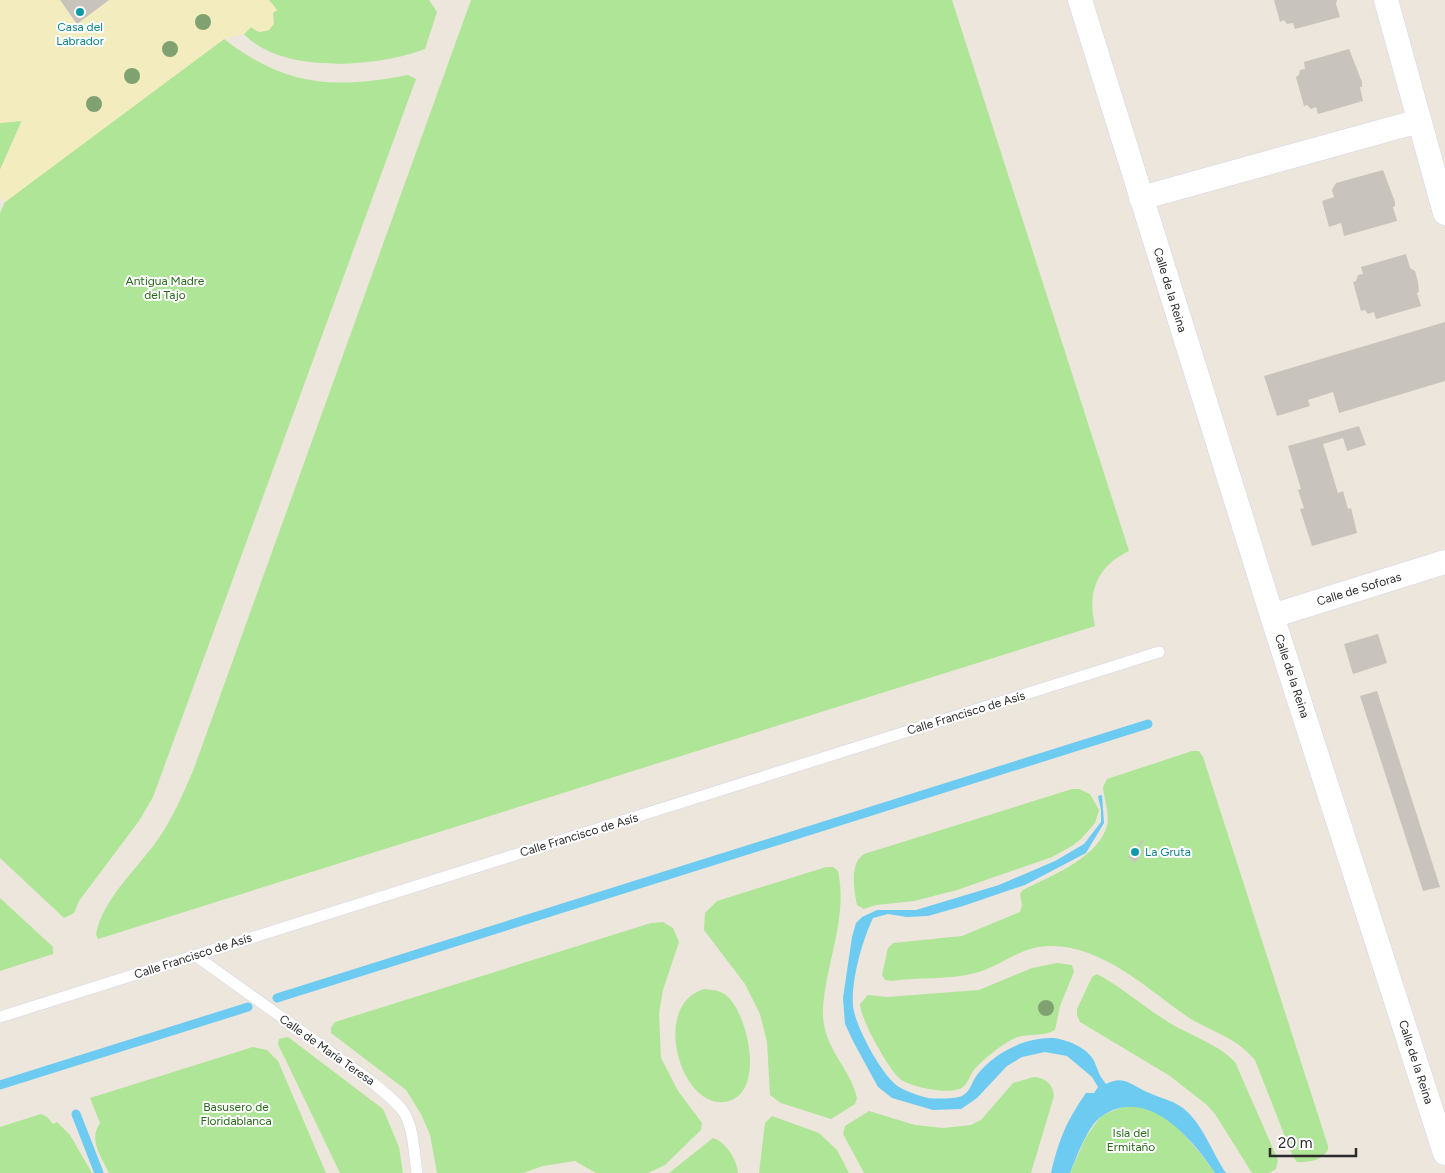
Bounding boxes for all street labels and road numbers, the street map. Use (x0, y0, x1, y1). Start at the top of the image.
street label: Calle de la Reina (1151, 246, 1189, 334)
street label: Calle de Soforas (1315, 569, 1403, 608)
street label: Calle de la Reina (1272, 632, 1312, 720)
street label: Calle Francisco de Asís (905, 688, 1027, 738)
street label: Calle Francisco de Asís (518, 810, 640, 860)
street label: Calle Francisco de Asís (132, 930, 254, 982)
street label: Calle de María Teresa (277, 1012, 377, 1088)
street label: Calle de la Reina (1396, 1018, 1436, 1106)

